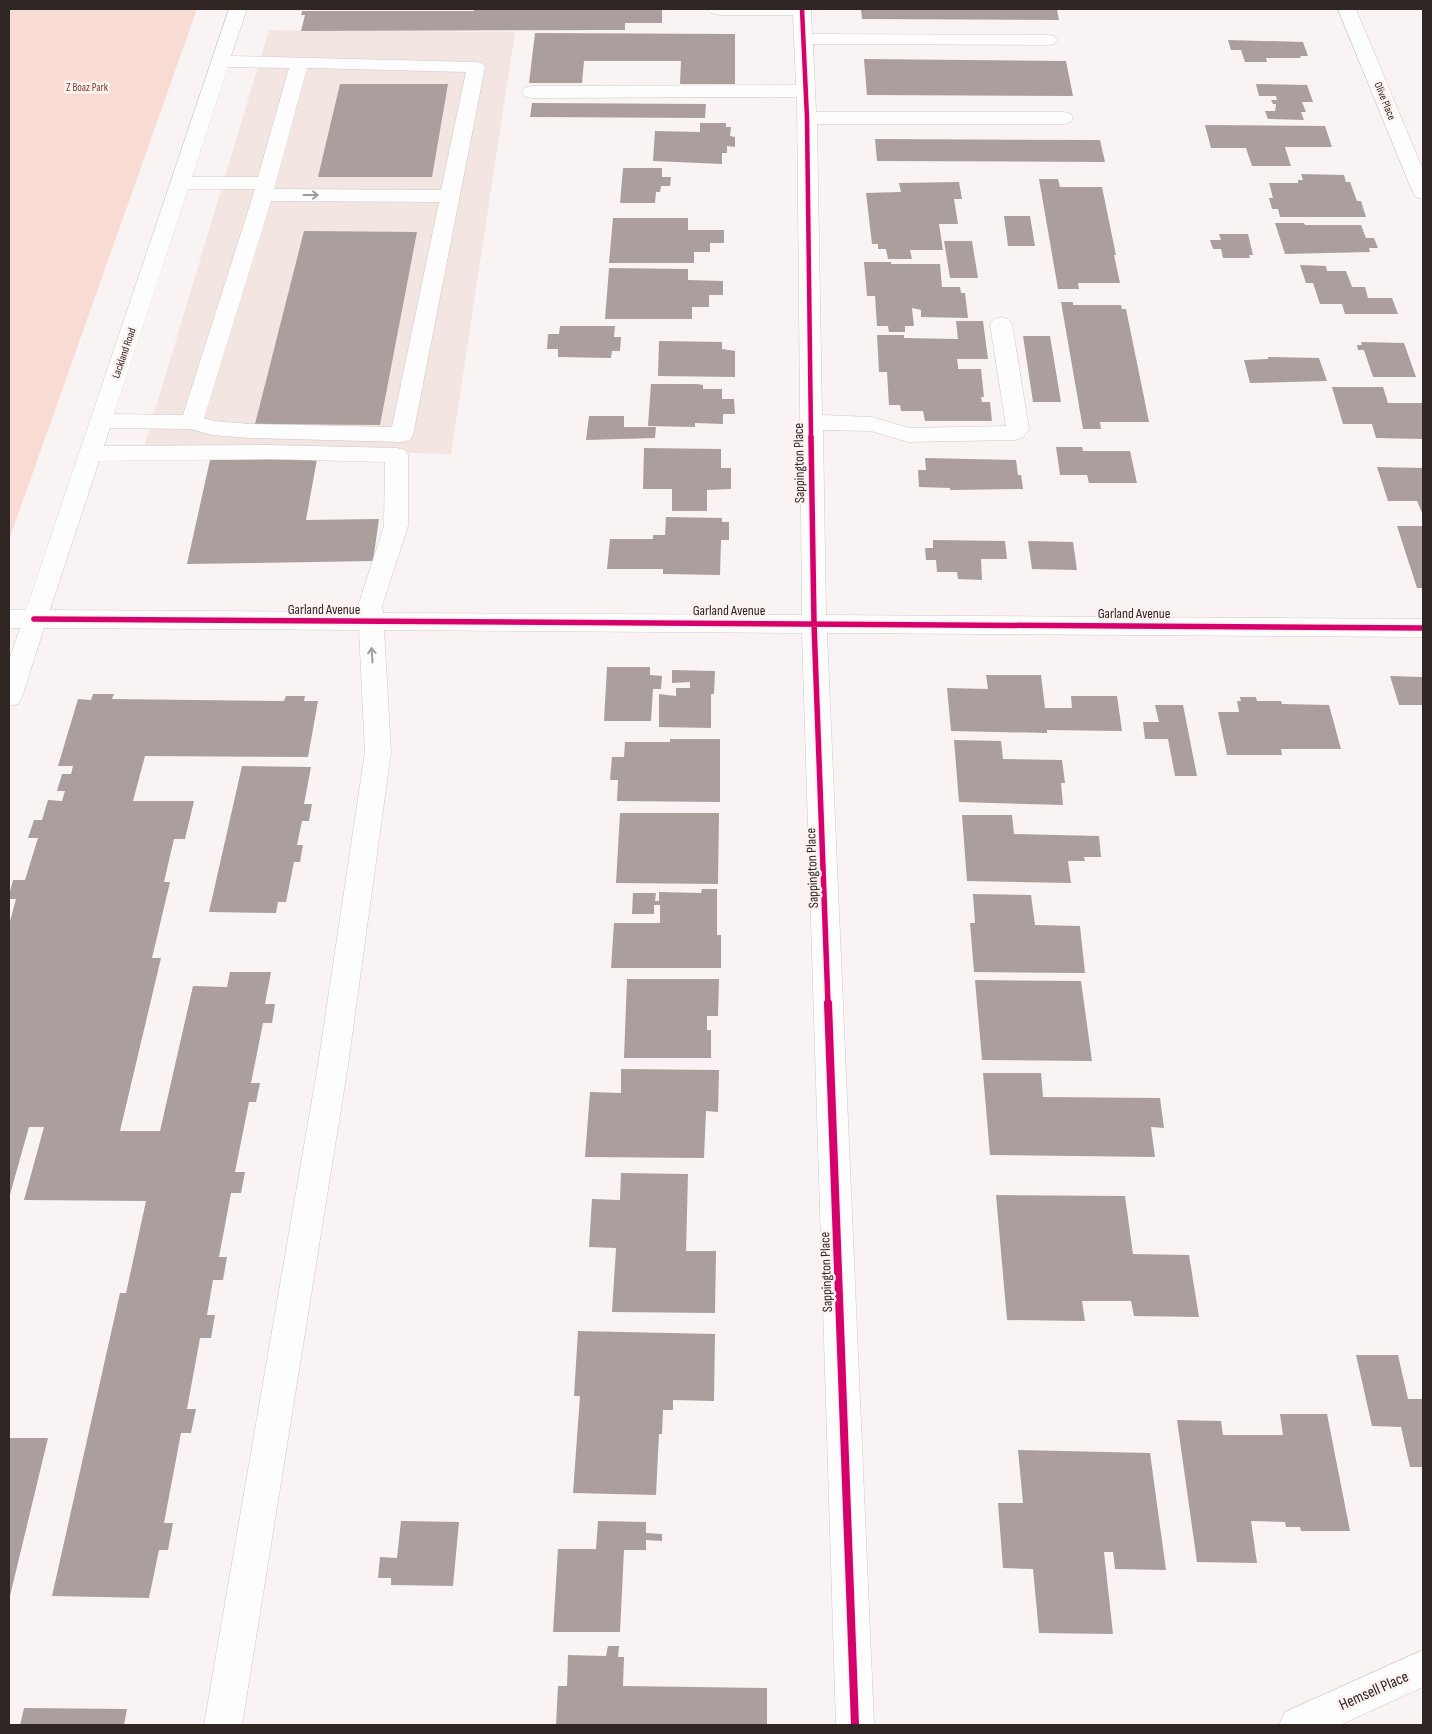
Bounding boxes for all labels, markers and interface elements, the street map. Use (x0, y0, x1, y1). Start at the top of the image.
street label: Olive Place (1372, 80, 1398, 122)
park label: Z Boaz Park (66, 81, 109, 94)
one-way arrow (303, 190, 319, 200)
street label: Lackland Road (109, 326, 139, 380)
street label: Sappington Place (790, 423, 808, 503)
street label: Garland Avenue (288, 601, 360, 618)
street label: Garland Avenue (693, 602, 765, 619)
street label: Garland Avenue (1098, 605, 1170, 622)
one-way arrow (368, 647, 377, 663)
street label: Sappington Place (802, 828, 822, 908)
street label: Sappington Place (816, 1232, 836, 1312)
street label: Hemsell Place (1336, 1667, 1412, 1715)

